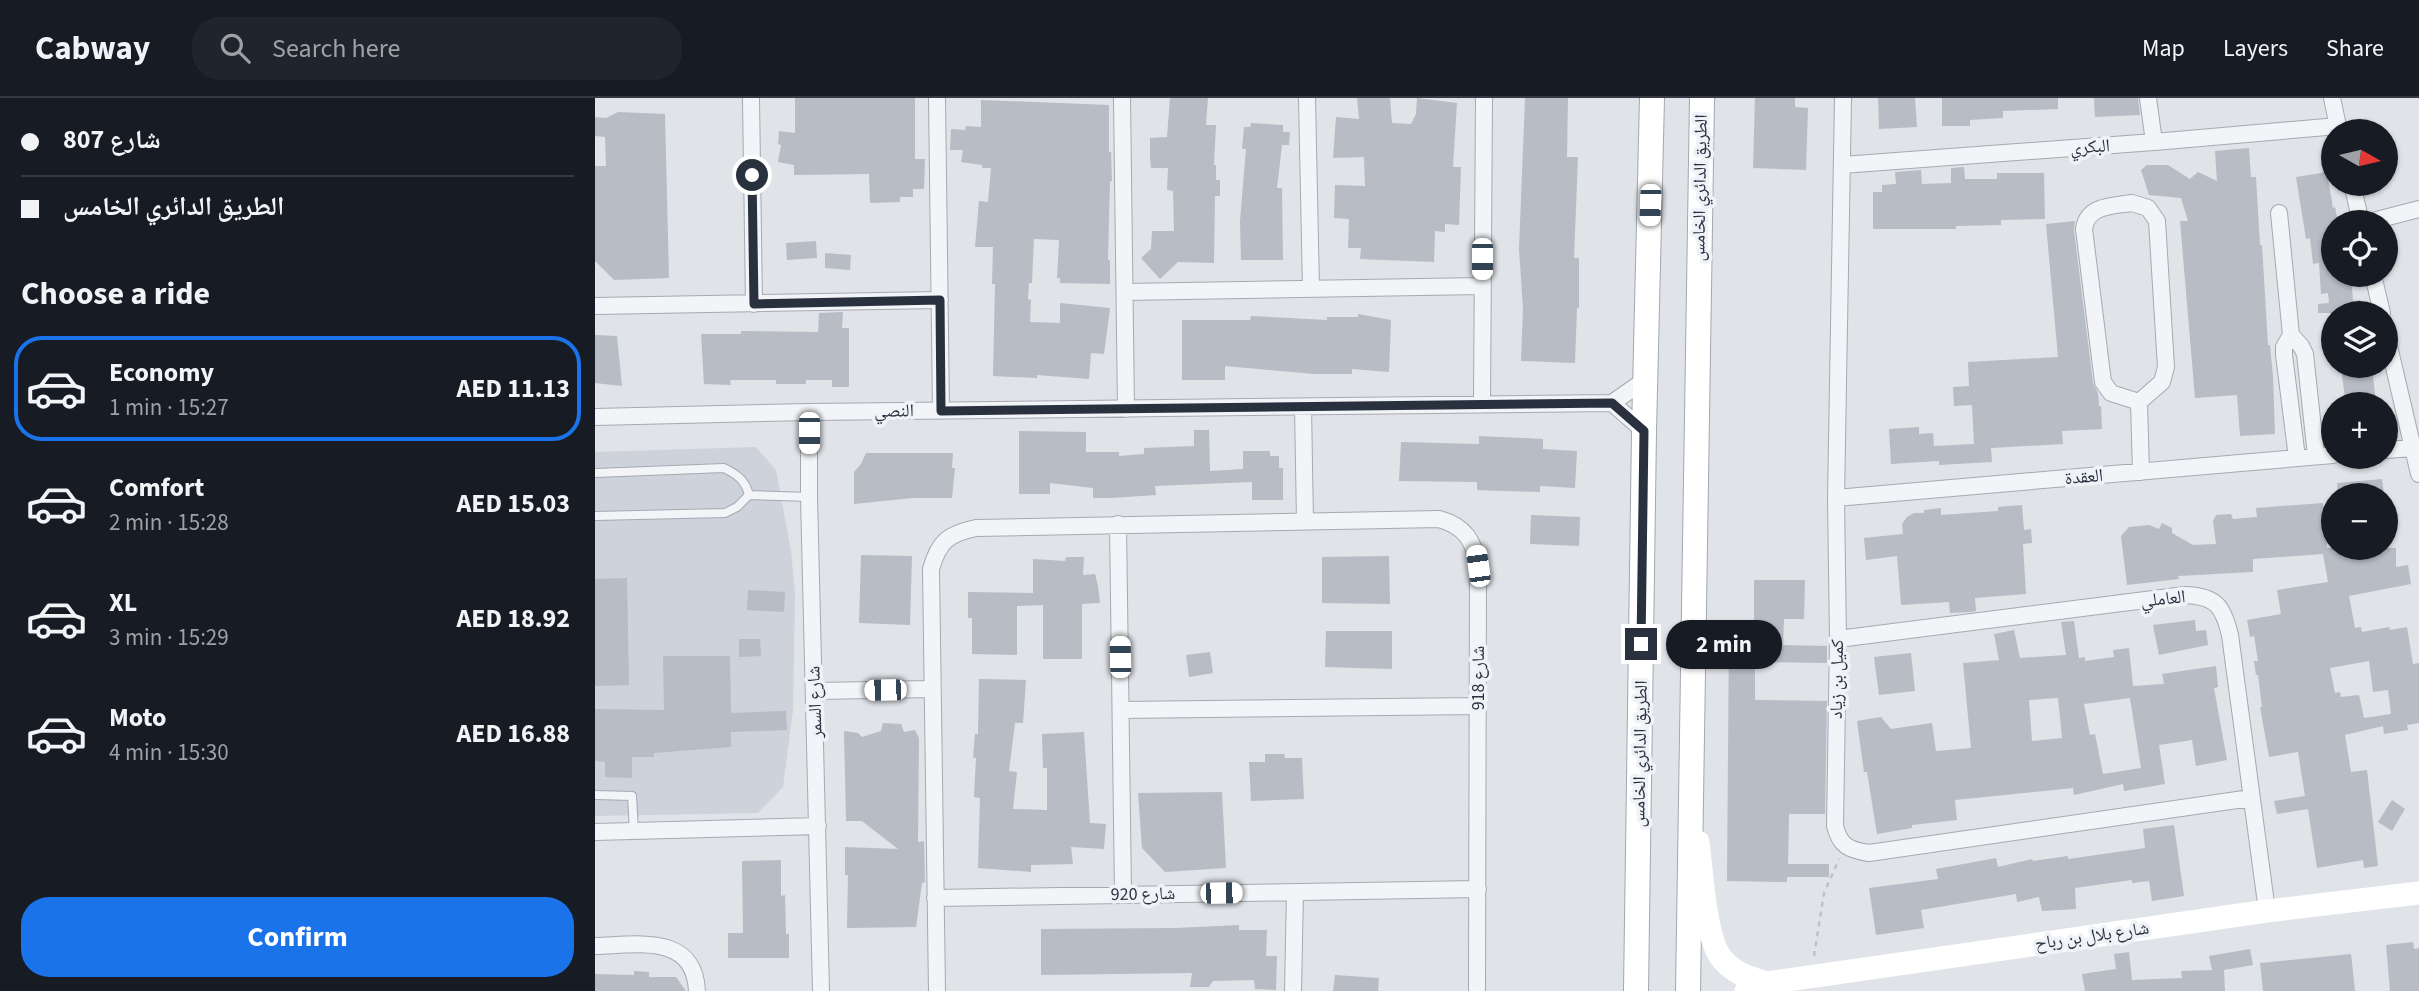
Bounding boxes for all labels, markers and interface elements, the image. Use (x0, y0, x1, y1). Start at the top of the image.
search box (192, 17, 682, 80)
text: Cabway (35, 25, 150, 72)
icon: search (216, 29, 254, 67)
text: Search here (272, 30, 400, 67)
text: Map (2142, 31, 2185, 66)
text: Layers (2223, 31, 2288, 66)
text: Share (2326, 31, 2384, 66)
street label: الطريق الدائري الخامس (1686, 114, 1715, 262)
north arrow (2321, 119, 2397, 196)
map controls (2321, 119, 2398, 560)
text: شارع 807 (63, 121, 161, 158)
street label: البكري (2069, 133, 2111, 162)
route start (736, 159, 768, 191)
car (1639, 184, 1662, 226)
text: الطريق الدائري الخامس (63, 188, 284, 225)
button: locate (2321, 210, 2398, 287)
car (1472, 238, 1493, 280)
text: Choose a ride (21, 271, 210, 317)
button: layers (2321, 301, 2398, 378)
text: Economy (109, 354, 214, 391)
icon: car (25, 357, 88, 420)
text: AED 11.13 (456, 370, 570, 407)
text: 1 min · 15:27 (109, 391, 229, 424)
button: + (2321, 392, 2398, 469)
street label: النصي (874, 398, 914, 425)
car (799, 412, 820, 454)
street label: العقدة (2064, 463, 2104, 491)
text: Comfort (109, 469, 204, 506)
icon: car (25, 472, 88, 535)
button: − (2321, 483, 2398, 560)
text: AED 15.03 (456, 485, 570, 522)
text: 2 min · 15:28 (109, 506, 229, 539)
car (1465, 544, 1492, 588)
text: XL (109, 584, 137, 621)
street label: العاملي (2139, 584, 2187, 615)
icon: car (25, 587, 88, 650)
text: AED 18.92 (456, 600, 570, 637)
callout: 2 min (1665, 620, 1781, 668)
text: 3 min · 15:29 (109, 621, 229, 654)
route end (1625, 628, 1657, 660)
text: 2 min (1696, 628, 1752, 661)
car (1110, 636, 1131, 678)
street label: كميل بن زياد (1824, 638, 1850, 719)
street label: شارع 918 (1466, 646, 1491, 710)
street label: شارع السمر (801, 665, 829, 740)
car (864, 679, 907, 701)
street label: الطريق الدائري الخامس (1626, 680, 1655, 828)
text: Moto (109, 699, 166, 736)
icon: car (25, 702, 88, 765)
text: AED 16.88 (456, 715, 570, 752)
text: 4 min · 15:30 (109, 736, 229, 769)
street label: شارع 920 (1110, 881, 1176, 907)
car (1200, 882, 1243, 904)
button: Confirm (21, 897, 574, 977)
street label: شارع بلال بن رباح (2033, 916, 2151, 956)

